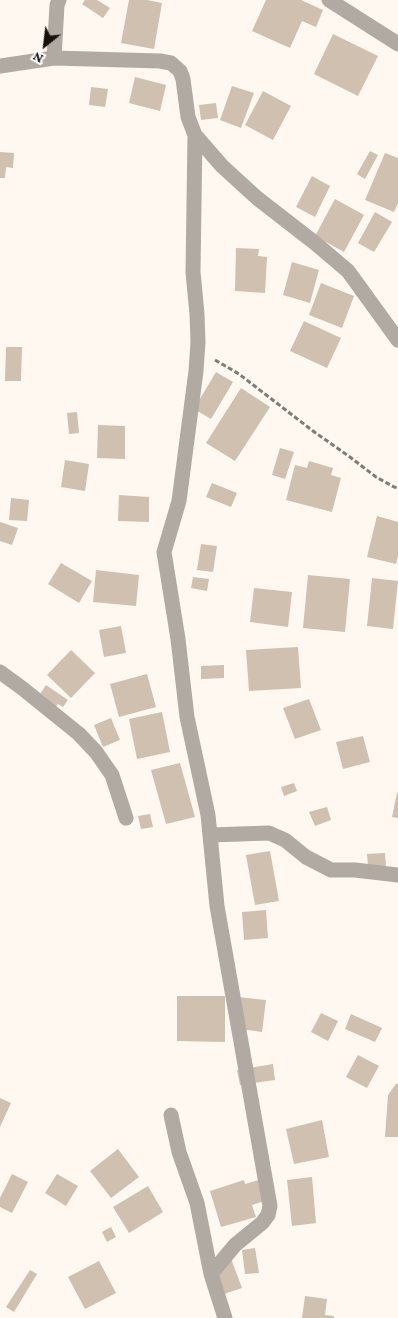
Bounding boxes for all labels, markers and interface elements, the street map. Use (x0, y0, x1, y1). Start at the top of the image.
north arrow (20, 20, 70, 70)
text: N (30, 49, 46, 67)

